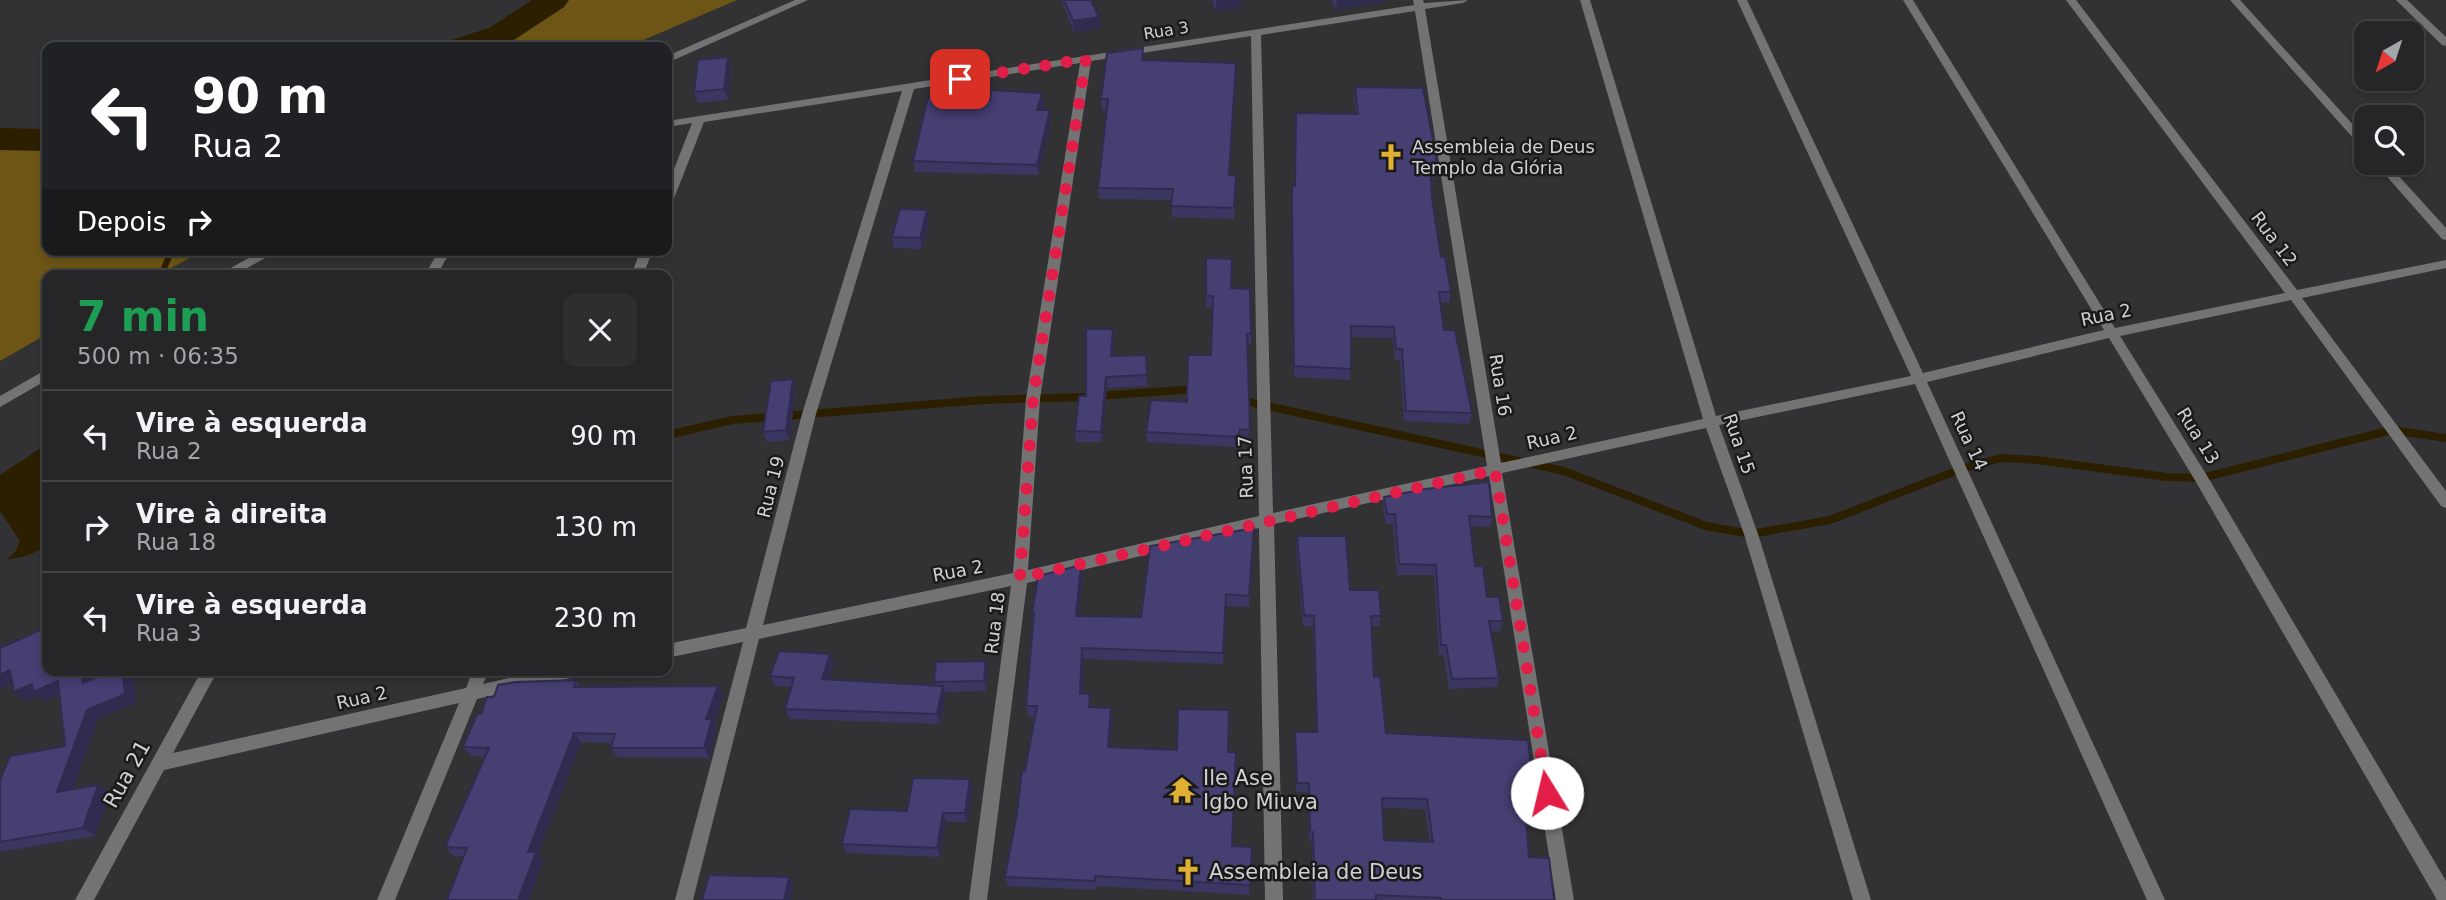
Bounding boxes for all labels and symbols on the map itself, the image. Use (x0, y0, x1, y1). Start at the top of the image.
street label: Rua 3 (1142, 18, 1190, 43)
north arrow (2354, 21, 2424, 91)
pin (930, 49, 990, 109)
place label: Assembleia de Deus Templo da Glória (1411, 136, 1595, 178)
church icon: Assembleia de Deus Templo da Glória (1376, 142, 1406, 172)
street label: Rua 12 (2247, 207, 2302, 270)
street label: Rua 2 (2079, 299, 2133, 330)
street label: Rua 16 (1485, 352, 1516, 418)
street label: Rua 13 (2173, 404, 2224, 468)
street label: Rua 14 (1947, 408, 1992, 474)
street label: Rua 15 (1719, 411, 1760, 477)
street label: Rua 2 (1525, 422, 1579, 454)
street label: Rua 17 (1234, 435, 1257, 499)
street label: Rua 19 (753, 454, 788, 520)
street label: Rua 2 (931, 555, 985, 586)
street label: Rua 18 (980, 591, 1009, 655)
street label: Rua 2 (335, 682, 389, 714)
street label: Rua 21 (99, 736, 155, 812)
position arrow (1510, 756, 1584, 830)
place label: Ile Ase Igbo Miuva (1203, 766, 1318, 814)
temple icon: Ile Ase Igbo Miuva (1167, 775, 1197, 805)
church icon: Assembleia de Deus (1173, 857, 1203, 887)
place label: Assembleia de Deus (1209, 860, 1422, 884)

